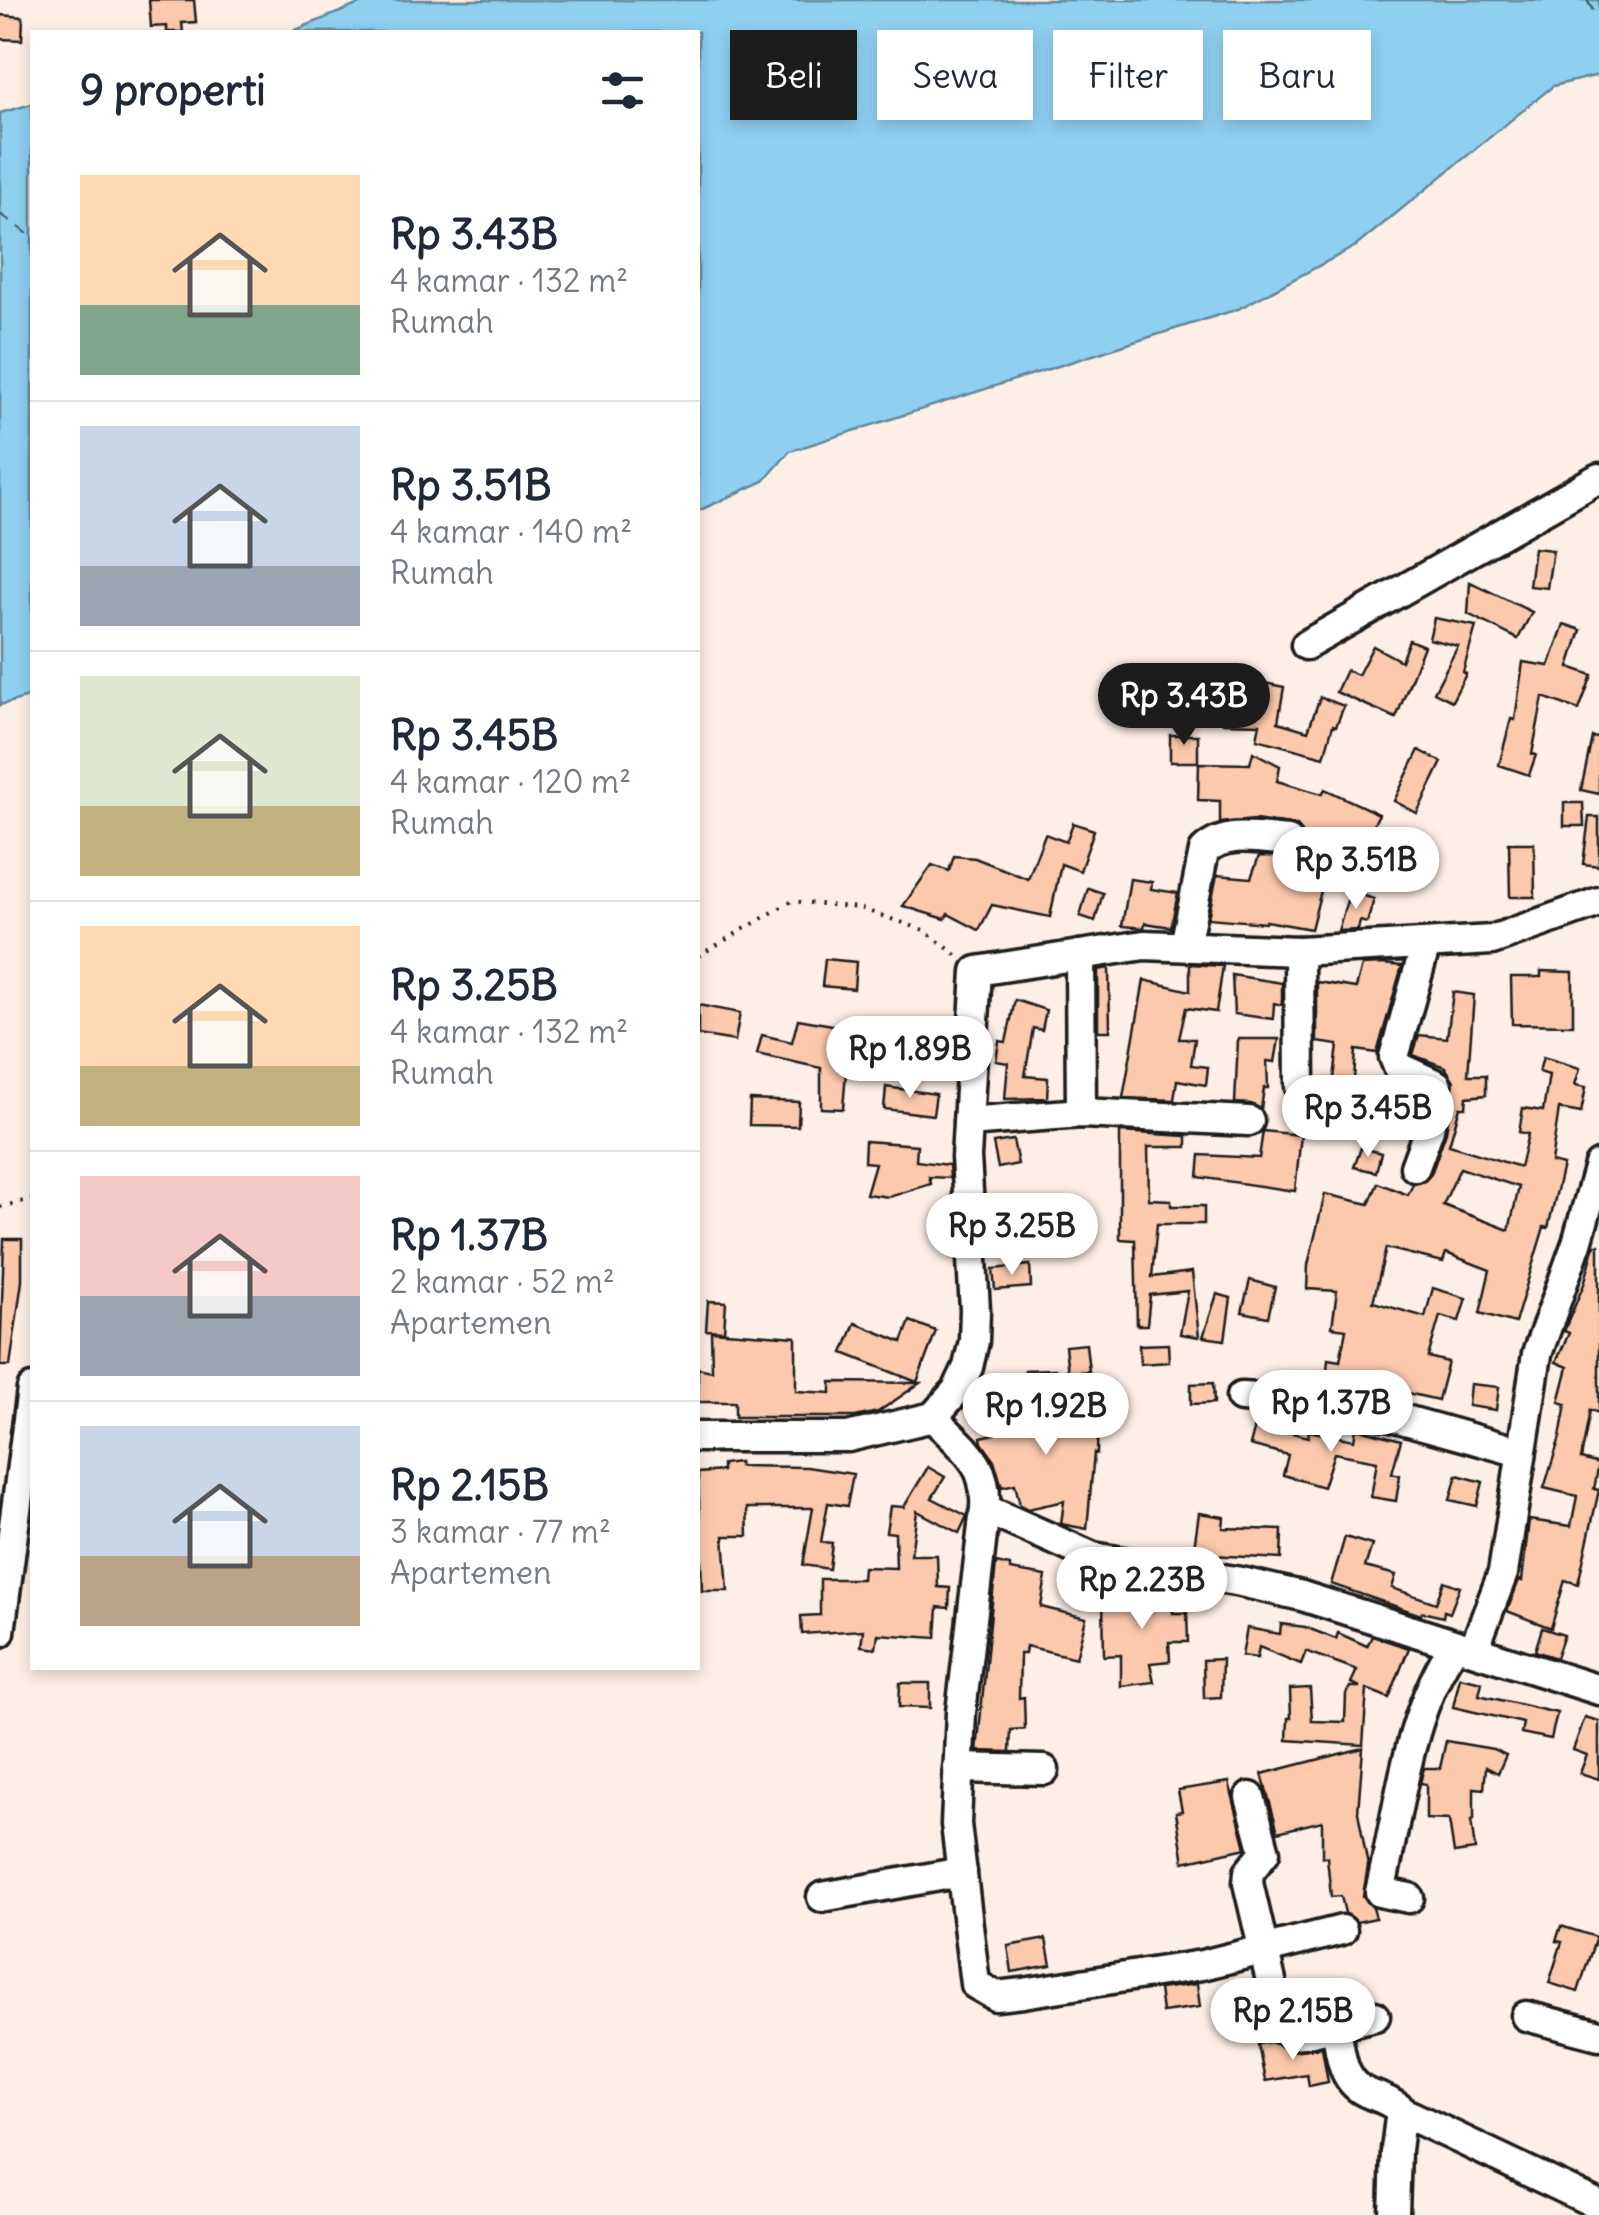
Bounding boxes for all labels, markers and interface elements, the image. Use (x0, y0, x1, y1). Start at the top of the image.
chip: Beli (730, 30, 857, 120)
chip: Sewa (877, 30, 1033, 120)
chip: Filter (1053, 30, 1203, 120)
chip: Baru (1223, 30, 1371, 120)
icon: filters (595, 63, 650, 118)
text: 9 properti (80, 64, 266, 116)
text: Rp 3.43B (390, 208, 558, 260)
icon: home (160, 215, 280, 335)
text: 4 kamar · 132 m² (390, 260, 628, 301)
text: Rumah (390, 301, 494, 342)
text: Rp 3.51B (390, 459, 552, 511)
icon: home (160, 466, 280, 586)
text: 4 kamar · 140 m² (390, 511, 632, 552)
text: Rumah (390, 552, 494, 593)
pin: Rp 3.43B (1081, 663, 1287, 748)
text: Rp 3.43B (1120, 675, 1248, 716)
text: Rp 3.45B (390, 709, 558, 761)
icon: home (160, 716, 280, 836)
text: 4 kamar · 120 m² (390, 761, 631, 802)
text: Rumah (390, 802, 494, 843)
pin: Rp 3.51B (1253, 827, 1459, 912)
text: Rp 3.51B (1294, 839, 1418, 880)
text: Rp 3.25B (390, 959, 558, 1011)
icon: home (160, 966, 280, 1086)
text: 4 kamar · 132 m² (390, 1011, 628, 1052)
pin: Rp 1.89B (807, 1016, 1013, 1101)
text: Rp 1.89B (848, 1028, 972, 1069)
text: Rumah (390, 1052, 494, 1093)
pin: Rp 3.45B (1265, 1075, 1471, 1160)
text: Rp 3.45B (1304, 1087, 1432, 1128)
pin: Rp 3.25B (909, 1193, 1115, 1278)
text: Rp 3.25B (948, 1205, 1076, 1246)
text: Rp 1.37B (390, 1209, 548, 1261)
icon: home (160, 1216, 280, 1336)
text: 2 kamar · 52 m² (390, 1261, 615, 1302)
text: Apartemen (390, 1302, 552, 1343)
pin: Rp 1.37B (1228, 1370, 1434, 1455)
pin: Rp 1.92B (943, 1373, 1149, 1458)
text: Rp 1.37B (1271, 1382, 1391, 1423)
text: Rp 1.92B (985, 1385, 1107, 1426)
text: Rp 2.15B (390, 1459, 549, 1511)
icon: home (160, 1466, 280, 1586)
text: 3 kamar · 77 m² (390, 1511, 611, 1552)
pin: Rp 2.23B (1039, 1547, 1245, 1632)
text: Apartemen (390, 1552, 552, 1593)
text: Rp 2.23B (1078, 1559, 1206, 1600)
pin: Rp 2.15B (1190, 1978, 1396, 2063)
text: Rp 2.15B (1232, 1990, 1354, 2031)

